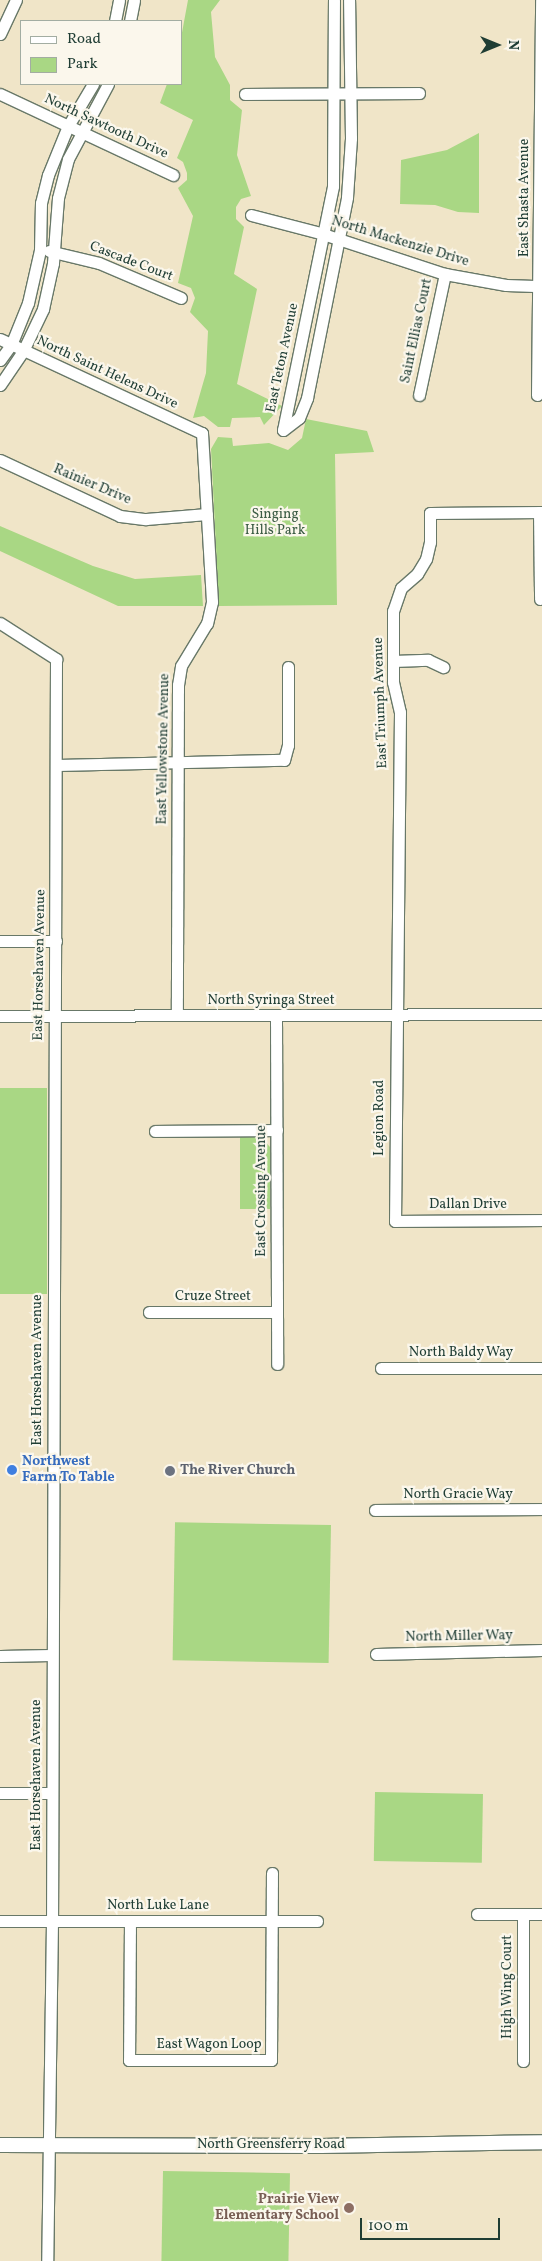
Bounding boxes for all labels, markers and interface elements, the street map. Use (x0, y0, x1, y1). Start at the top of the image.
legend (20, 20, 182, 85)
north arrow (472, 20, 522, 70)
text: Road (67, 29, 101, 50)
text: N (503, 40, 522, 50)
text: Park (67, 54, 98, 75)
street label: North Sawtooth Drive (41, 91, 171, 163)
street label: East Shasta Avenue (517, 139, 533, 257)
street label: North Mackenzie Drive (329, 213, 471, 271)
street label: Cascade Court (87, 238, 175, 286)
street label: Saint Ellias Court (398, 277, 436, 385)
street label: East Teton Avenue (263, 301, 303, 415)
street label: North Saint Helens Drive (34, 333, 180, 413)
street label: Rainier Drive (51, 461, 133, 509)
park label: Singing Hills Park (245, 507, 305, 540)
street label: East Triumph Avenue (370, 637, 392, 769)
street label: East Yellowstone Avenue (154, 673, 174, 825)
street label: East Horsehaven Avenue (30, 889, 50, 1041)
street label: North Syringa Street (207, 993, 335, 1009)
street label: Legion Road (372, 1080, 388, 1156)
street label: East Crossing Avenue (254, 1125, 270, 1257)
street label: Dallan Drive (429, 1197, 507, 1213)
street label: Cruze Street (175, 1289, 251, 1305)
street label: East Horsehaven Avenue (30, 1294, 46, 1446)
street label: North Baldy Way (408, 1345, 514, 1361)
place label: Northwest Farm To Table (22, 1454, 115, 1486)
place label: The River Church (180, 1463, 295, 1479)
marker: Northwest Farm To Table (6, 1464, 18, 1476)
marker: The River Church (164, 1465, 176, 1477)
street label: North Gracie Way (403, 1487, 513, 1503)
street label: North Miller Way (405, 1628, 513, 1646)
street label: East Horsehaven Avenue (29, 1699, 45, 1851)
street label: North Luke Lane (107, 1898, 209, 1914)
street label: High Wing Court (500, 1935, 516, 2039)
street label: East Wagon Loop (156, 2037, 262, 2053)
street label: North Greensferry Road (197, 2137, 345, 2153)
place label: Prairie View Elementary School (215, 2192, 339, 2224)
marker: Prairie View Elementary School (343, 2202, 355, 2214)
scale bar (362, 2208, 502, 2240)
text: 100 m (368, 2216, 408, 2237)

